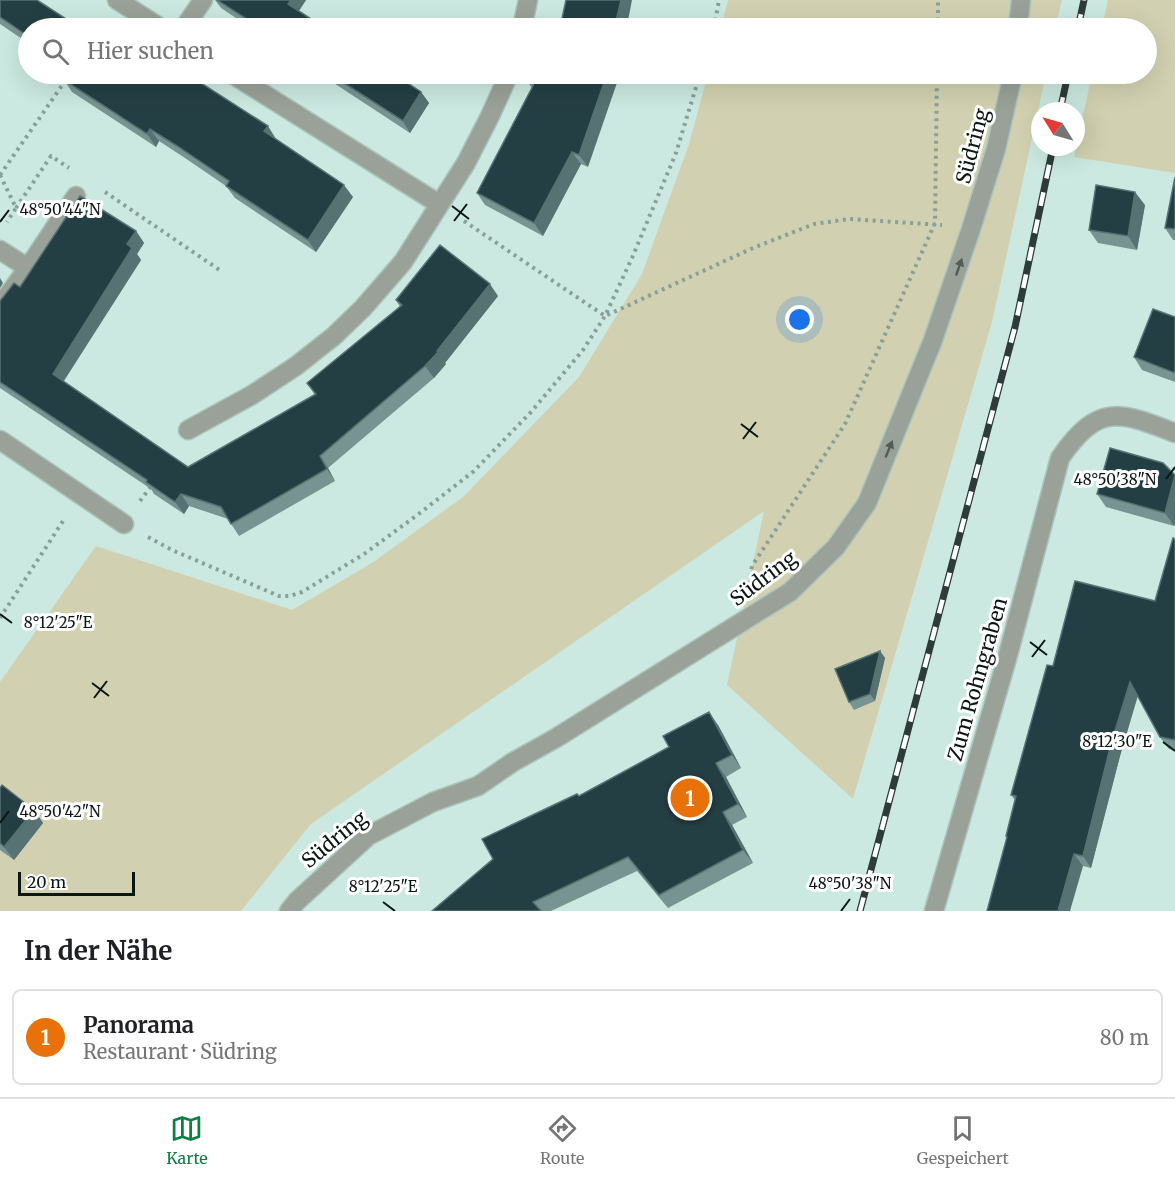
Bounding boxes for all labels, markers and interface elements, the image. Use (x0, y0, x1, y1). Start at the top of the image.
search box (18, 18, 1157, 84)
icon: search (39, 35, 72, 68)
text: Hier suchen (87, 37, 214, 65)
north arrow (1031, 102, 1085, 156)
street label: Südring (950, 106, 994, 186)
text: 48°50'44"N (19, 200, 101, 219)
one-way arrow (954, 258, 964, 276)
your location (785, 305, 814, 334)
one-way arrow (884, 439, 894, 457)
text: 48°50'38"N (1074, 470, 1157, 489)
street label: Südring (725, 545, 801, 611)
street label: Zum Rohngraben (942, 594, 1012, 764)
text: 8°12'25"E (24, 613, 93, 632)
text: 8°12'30"E (1082, 732, 1152, 751)
pin: 1 (670, 776, 710, 820)
text: 48°50'42"N (19, 802, 101, 821)
street label: Südring (296, 805, 372, 873)
scale bar (18, 869, 135, 896)
text: 20 m (27, 872, 66, 892)
text: 48°50'38"N (809, 874, 892, 893)
text: 8°12'25"E (349, 877, 418, 896)
text: In der Nähe (24, 934, 172, 967)
text: Panorama (83, 1011, 194, 1039)
text: 1 (41, 1025, 50, 1050)
text: 80 m (1100, 1025, 1149, 1050)
text: Restaurant · Südring (83, 1039, 277, 1064)
tab: Karte (166, 1112, 208, 1168)
tab: Route (540, 1112, 584, 1168)
tab: Gespeichert (917, 1112, 1009, 1168)

